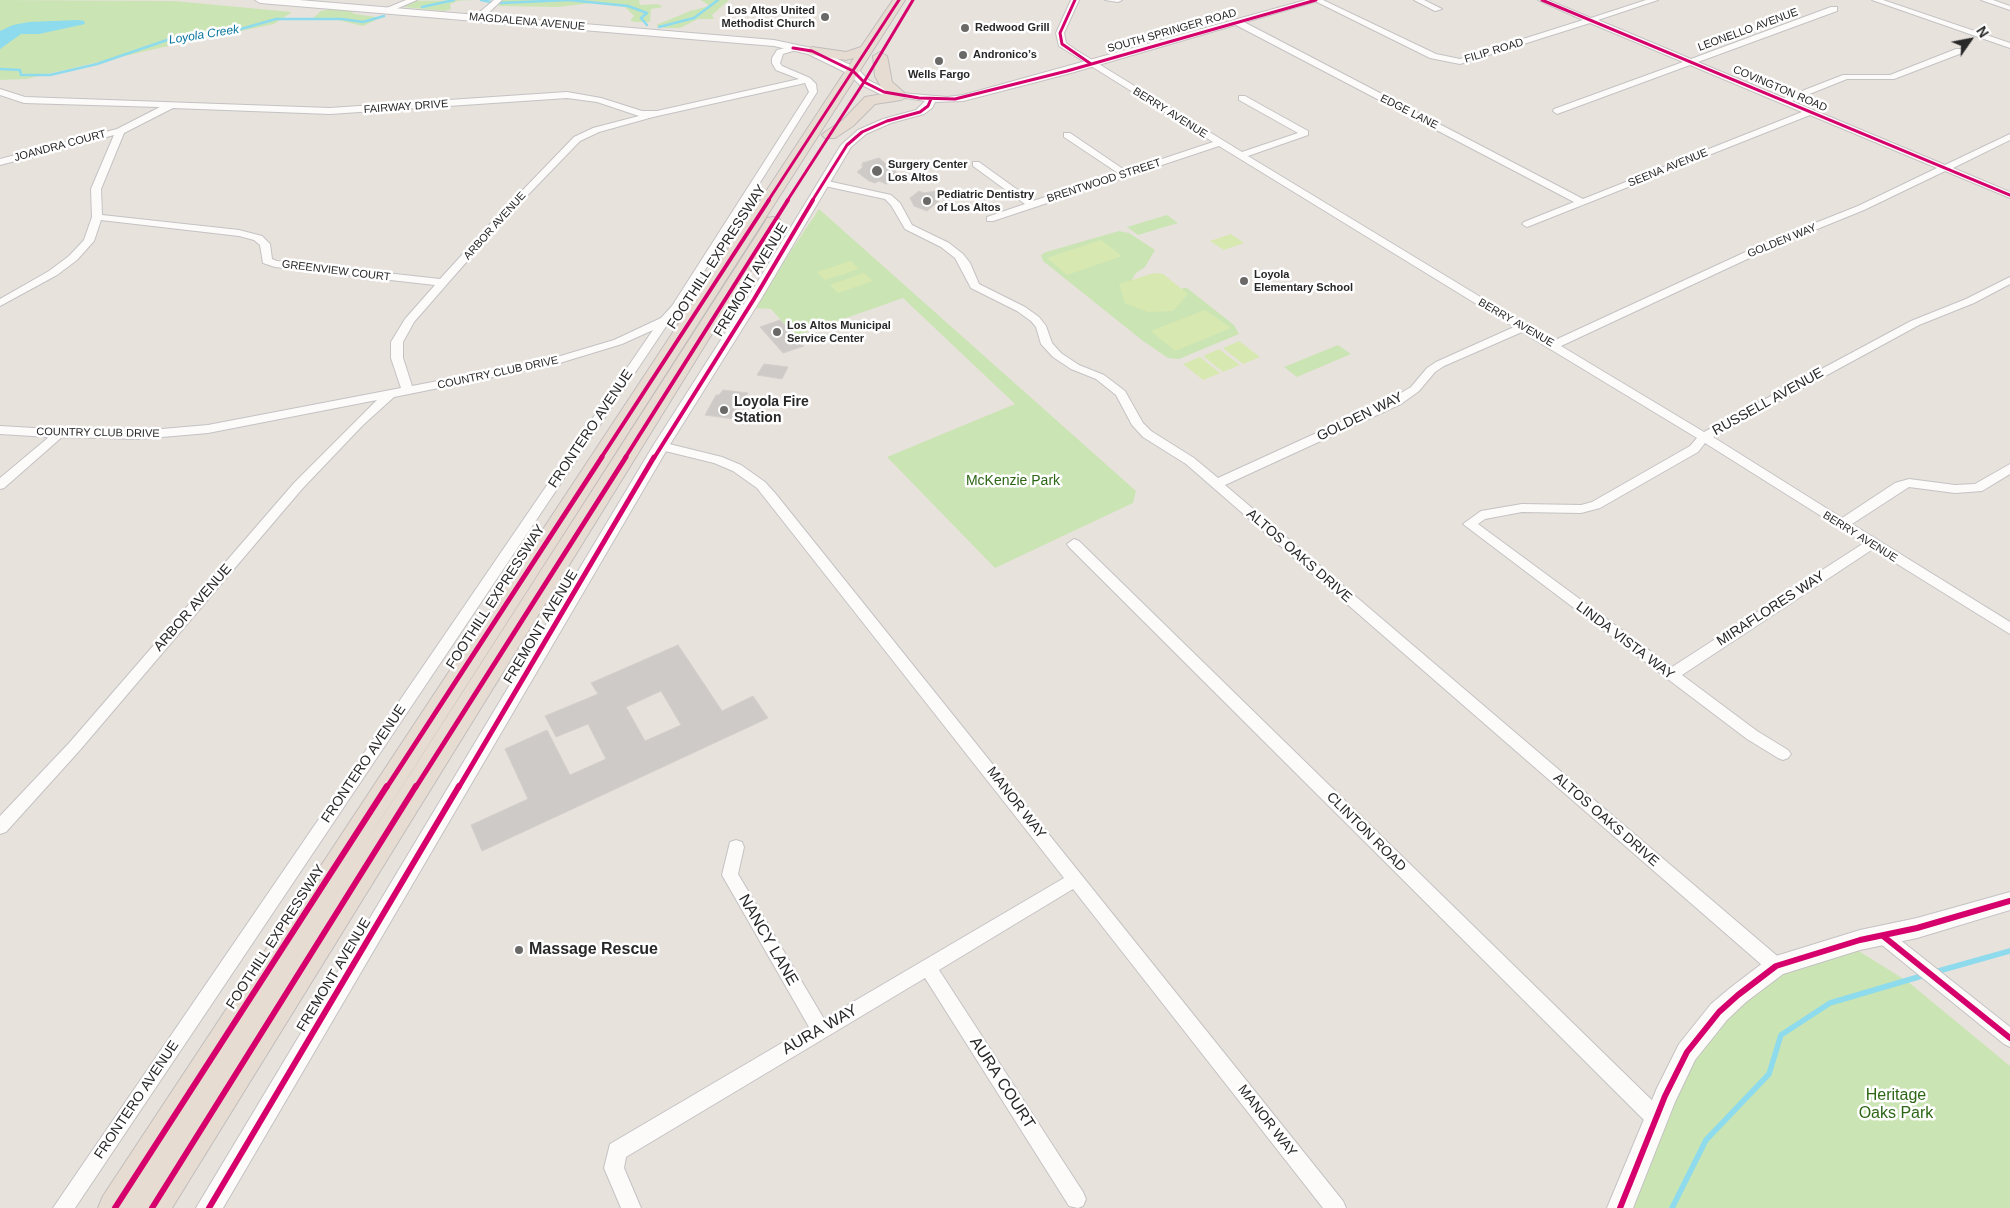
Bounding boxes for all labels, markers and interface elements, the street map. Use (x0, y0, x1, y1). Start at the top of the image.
place label: Los Altos United Methodist Church (722, 4, 815, 30)
street label: SOUTH SPRINGER ROAD (1106, 6, 1238, 56)
street label: LEONELLO AVENUE (1696, 6, 1800, 54)
street label: MAGDALENA AVENUE (468, 10, 586, 34)
marker: Los Altos United Methodist Church (819, 11, 831, 23)
north arrow (1945, 15, 1995, 65)
place label: Redwood Grill (975, 21, 1050, 35)
water label: Loyola Creek (168, 22, 240, 48)
marker: Redwood Grill (959, 22, 971, 34)
text: N (1973, 23, 1992, 40)
street label: FILIP ROAD (1463, 36, 1525, 66)
place label: Andronico’s (973, 48, 1037, 62)
marker: Andronico’s (957, 49, 969, 61)
marker: Wells Fargo (933, 55, 945, 67)
street label: COVINGTON ROAD (1731, 63, 1829, 115)
place label: Wells Fargo (908, 68, 970, 82)
street label: BERRY AVENUE (1130, 85, 1210, 141)
street label: EDGE LANE (1378, 92, 1440, 132)
street label: FAIRWAY DRIVE (363, 97, 449, 117)
street label: JOANDRA COURT (13, 127, 107, 165)
street label: SEENA AVENUE (1626, 146, 1710, 190)
street label: BRENTWOOD STREET (1045, 156, 1163, 206)
place label: Surgery Center Los Altos (888, 158, 967, 184)
marker: Surgery Center Los Altos (870, 164, 884, 178)
street label: FOOTHILL EXPRESSWAY (664, 182, 770, 332)
place label: Pediatric Dentistry of Los Altos (937, 188, 1034, 214)
street label: ARBOR AVENUE (461, 189, 529, 263)
marker: Pediatric Dentistry of Los Altos (921, 195, 933, 207)
street label: FREMONT AVENUE (710, 220, 792, 340)
street label: GOLDEN WAY (1746, 221, 1818, 261)
street label: GREENVIEW COURT (281, 258, 391, 284)
place label: Loyola Elementary School (1254, 268, 1353, 294)
marker: Loyola Elementary School (1238, 275, 1250, 287)
street label: BERRY AVENUE (1476, 296, 1556, 350)
place label: Los Altos Municipal Service Center (787, 319, 891, 345)
marker: Los Altos Municipal Service Center (771, 326, 783, 338)
street label: COUNTRY CLUB DRIVE (436, 354, 560, 392)
street label: RUSSELL AVENUE (1710, 365, 1826, 439)
street label: FRONTERO AVENUE (545, 367, 637, 491)
street label: GOLDEN WAY (1314, 389, 1406, 445)
place label: Loyola Fire Station (734, 394, 809, 427)
marker: Loyola Fire Station (718, 404, 730, 416)
street label: COUNTRY CLUB DRIVE (36, 425, 160, 441)
park label: McKenzie Park (966, 473, 1060, 489)
street label: ALTOS OAKS DRIVE (1243, 506, 1355, 606)
street label: BERRY AVENUE (1820, 509, 1900, 565)
street label: FOOTHILL EXPRESSWAY (443, 522, 549, 672)
street label: ARBOR AVENUE (151, 561, 235, 655)
street label: FREMONT AVENUE (500, 567, 582, 687)
street label: MIRAFLORES WAY (1714, 568, 1828, 650)
street label: LINDA VISTA WAY (1573, 599, 1677, 683)
street label: FRONTERO AVENUE (318, 702, 410, 826)
street label: MANOR WAY (983, 764, 1049, 842)
street label: ALTOS OAKS DRIVE (1550, 770, 1662, 870)
street label: CLINTON ROAD (1323, 789, 1409, 875)
street label: FOOTHILL EXPRESSWAY (223, 862, 329, 1012)
street label: NANCY LANE (734, 891, 802, 989)
street label: FREMONT AVENUE (293, 915, 375, 1035)
place label: Massage Rescue (529, 940, 658, 960)
marker: Massage Rescue (513, 944, 525, 956)
street label: AURA WAY (779, 1001, 861, 1059)
street label: AURA COURT (965, 1034, 1039, 1132)
street label: FRONTERO AVENUE (91, 1038, 183, 1162)
street label: MANOR WAY (1234, 1082, 1300, 1160)
park label: Heritage Oaks Park (1859, 1086, 1933, 1124)

